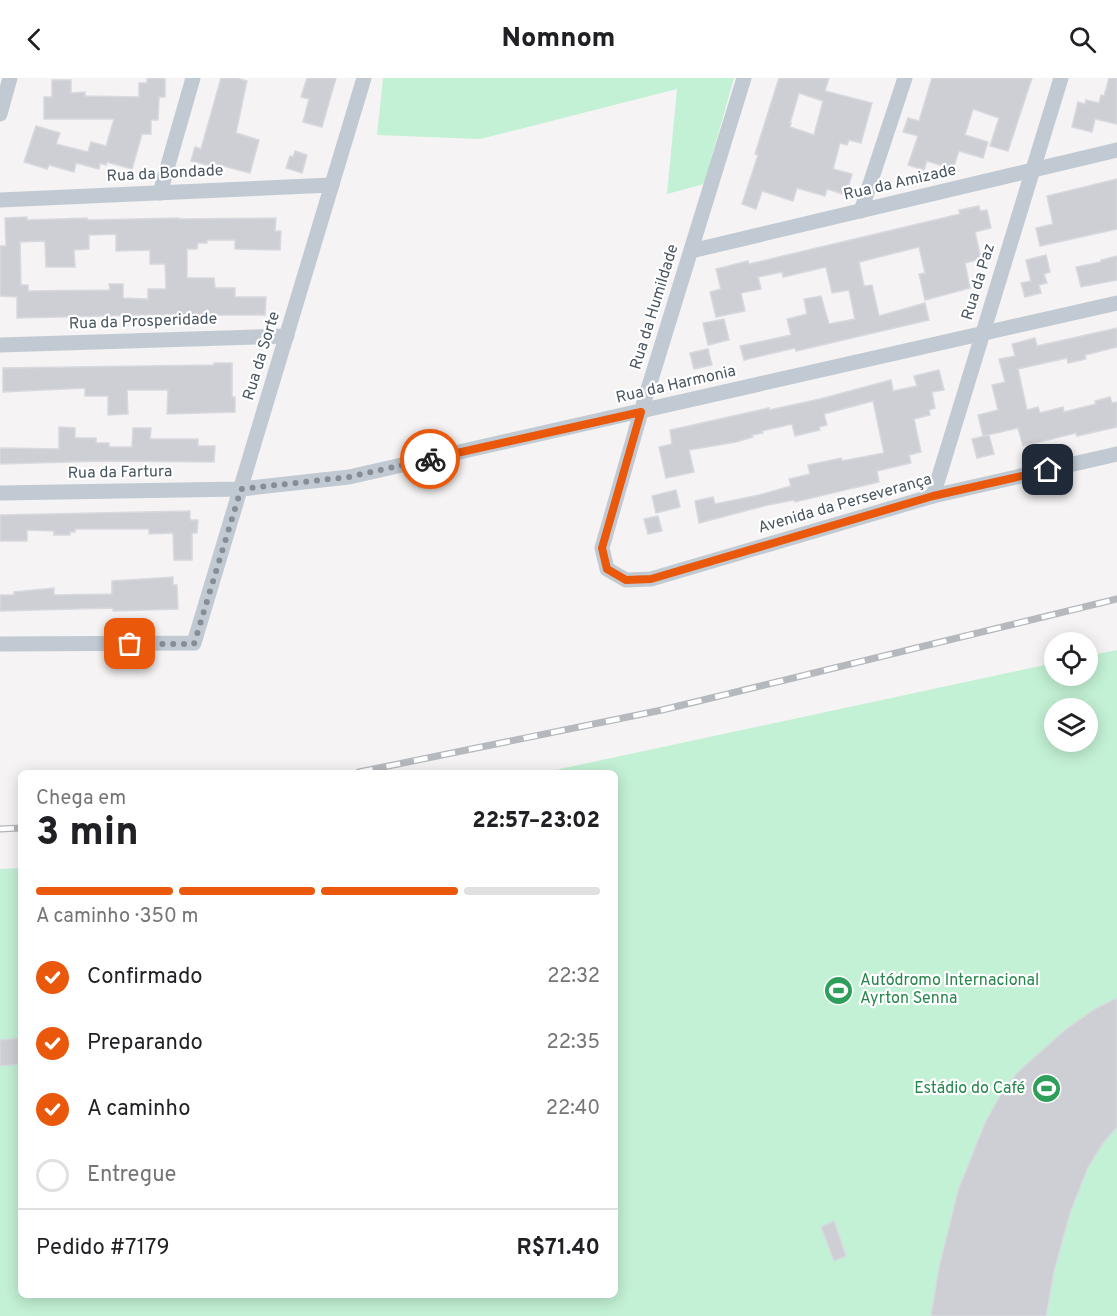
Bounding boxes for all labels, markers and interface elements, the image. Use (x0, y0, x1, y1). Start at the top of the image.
text: Nomnom (502, 22, 615, 56)
icon: back (18, 23, 51, 56)
icon: search (1066, 23, 1099, 56)
street label: Rua da Amizade (842, 160, 958, 206)
street label: Rua da Bondade (106, 161, 224, 187)
street label: Rua da Paz (958, 241, 1000, 323)
street label: Rua da Humildade (626, 242, 684, 372)
street label: Rua da Prosperidade (68, 309, 218, 335)
street label: Rua da Sorte (239, 309, 285, 403)
street label: Rua da Harmonia (614, 361, 738, 409)
courier (400, 429, 460, 489)
icon: bike (414, 443, 447, 476)
pin (1022, 444, 1073, 495)
icon: home (1031, 453, 1064, 486)
street label: Rua da Fartura (67, 462, 173, 484)
street label: Avenida da Perseverança (756, 470, 934, 538)
pin (104, 618, 155, 669)
icon: bag (113, 627, 146, 660)
map controls (1044, 632, 1098, 752)
button: locate (1044, 632, 1098, 686)
button: layers (1044, 698, 1098, 752)
text: Chega em (36, 786, 126, 812)
text: 22:57–23:02 (472, 808, 600, 835)
text: 3 min (36, 810, 139, 859)
text: A caminho · 350 m (36, 904, 198, 930)
icon: check (36, 961, 69, 994)
text: Confirmado (87, 964, 203, 991)
text: 22:32 (547, 964, 600, 990)
place label: Autódromo Internacional Ayrton Senna (860, 971, 1039, 1009)
sports icon: Autódromo Internacional Ayrton Senna (823, 974, 855, 1006)
icon: check (36, 1027, 69, 1060)
text: Preparando (87, 1030, 203, 1057)
text: 22:35 (547, 1030, 600, 1056)
sports icon: Estádio do Café (1030, 1073, 1062, 1105)
place label: Estádio do Café (914, 1079, 1025, 1099)
icon: check (36, 1093, 69, 1126)
text: A caminho (87, 1096, 190, 1123)
text: 22:40 (546, 1096, 600, 1122)
text: Entregue (87, 1162, 176, 1189)
text: Pedido #7179 (36, 1235, 170, 1262)
text: R$71.40 (517, 1235, 600, 1262)

